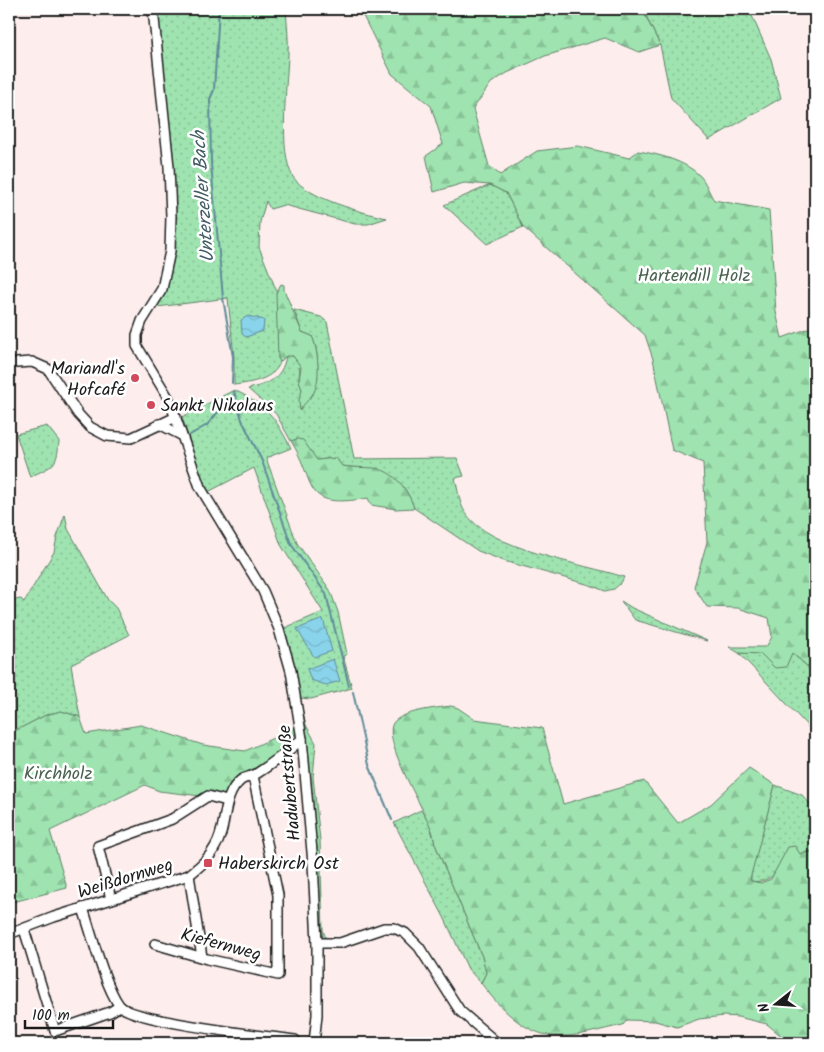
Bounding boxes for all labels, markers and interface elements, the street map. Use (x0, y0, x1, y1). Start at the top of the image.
water label: Unterzeller Bach (184, 128, 224, 264)
park label: Hartendill Holz (638, 262, 751, 291)
place label: Mariandl's Hofcafé (50, 355, 126, 405)
marker: Mariandl's Hofcafé (129, 372, 141, 384)
place label: Sankt Nikolaus (161, 392, 274, 421)
marker: Sankt Nikolaus (145, 399, 157, 411)
street label: Hadubertstraße (271, 724, 310, 842)
park label: Kirchholz (24, 760, 92, 789)
place label: Haberskirch Ost (218, 850, 340, 879)
street label: Weißdornweg (74, 851, 177, 908)
marker: Haberskirch Ost (202, 857, 214, 869)
street label: Kiefernweg (177, 921, 264, 970)
north arrow (752, 980, 802, 1030)
scale bar (25, 997, 112, 1029)
text: N (753, 1000, 776, 1015)
text: 100 m (32, 1004, 70, 1028)

